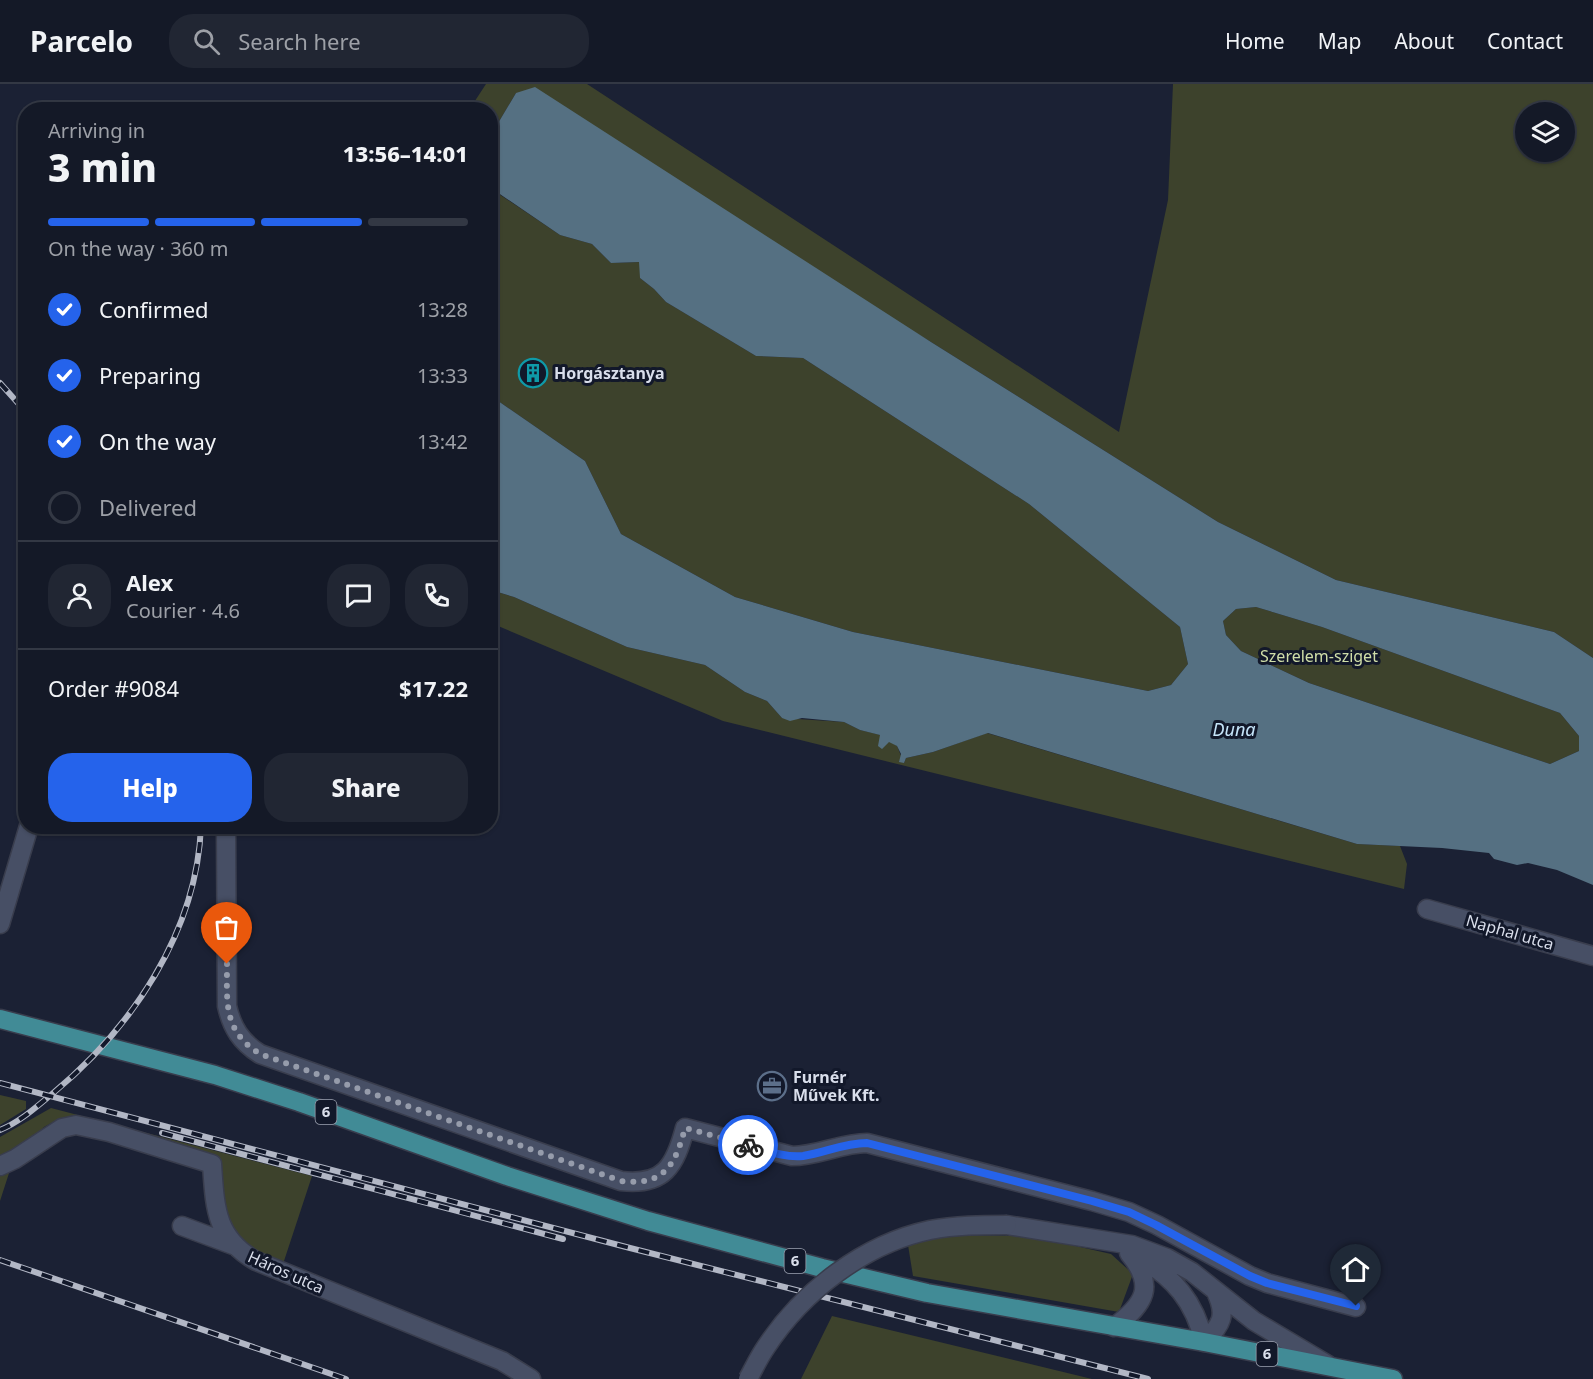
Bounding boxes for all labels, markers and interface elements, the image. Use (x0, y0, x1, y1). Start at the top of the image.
search box (169, 14, 589, 68)
text: Parcelo (30, 22, 133, 60)
icon: search (190, 25, 223, 58)
text: Search here (238, 26, 361, 56)
text: Home (1225, 27, 1285, 55)
text: Map (1318, 27, 1361, 55)
text: About (1394, 27, 1454, 55)
text: Contact (1487, 27, 1563, 55)
map controls (1515, 102, 1575, 162)
button: layers (1515, 102, 1575, 162)
text: Arriving in (48, 117, 145, 144)
text: 13:56–14:01 (343, 138, 468, 168)
text: 3 min (48, 140, 157, 193)
text: On the way · 360 m (48, 235, 228, 262)
icon: check (48, 293, 81, 326)
text: Confirmed (99, 294, 209, 324)
text: 13:28 (417, 296, 468, 323)
building icon: Horgásztanya (517, 357, 549, 389)
icon: check (48, 359, 81, 392)
text: Preparing (99, 360, 201, 390)
text: 13:33 (417, 362, 468, 389)
place label: Horgásztanya (554, 362, 665, 384)
icon: check (48, 425, 81, 458)
text: On the way (99, 426, 216, 456)
text: 13:42 (417, 428, 468, 455)
text: Delivered (99, 492, 197, 522)
button: person (48, 564, 111, 627)
button: chat (327, 564, 390, 627)
button: phone (405, 564, 468, 627)
text: Alex (126, 567, 173, 597)
text: Courier · 4.6 (126, 597, 240, 624)
park label: Szerelem-sziget (1260, 645, 1378, 667)
text: Order #9084 (48, 673, 179, 703)
text: $17.22 (399, 673, 468, 703)
water label: Duna (1212, 717, 1256, 741)
button: Help (48, 753, 252, 822)
button: Share (264, 753, 468, 822)
pin (201, 902, 252, 964)
street label: Naphal utca (1463, 909, 1557, 955)
icon: bag (210, 911, 243, 944)
place label: Furnér Művek Kft. (793, 1066, 880, 1106)
office icon: Furnér Művek Kft. (756, 1070, 788, 1102)
road number: 6 (316, 1100, 336, 1124)
courier (718, 1115, 778, 1175)
icon: bike (732, 1129, 765, 1162)
pin (1330, 1244, 1381, 1306)
street label: Háros utca (245, 1245, 327, 1299)
road number: 6 (784, 1249, 806, 1273)
icon: home (1339, 1253, 1372, 1286)
road number: 6 (1256, 1342, 1278, 1366)

